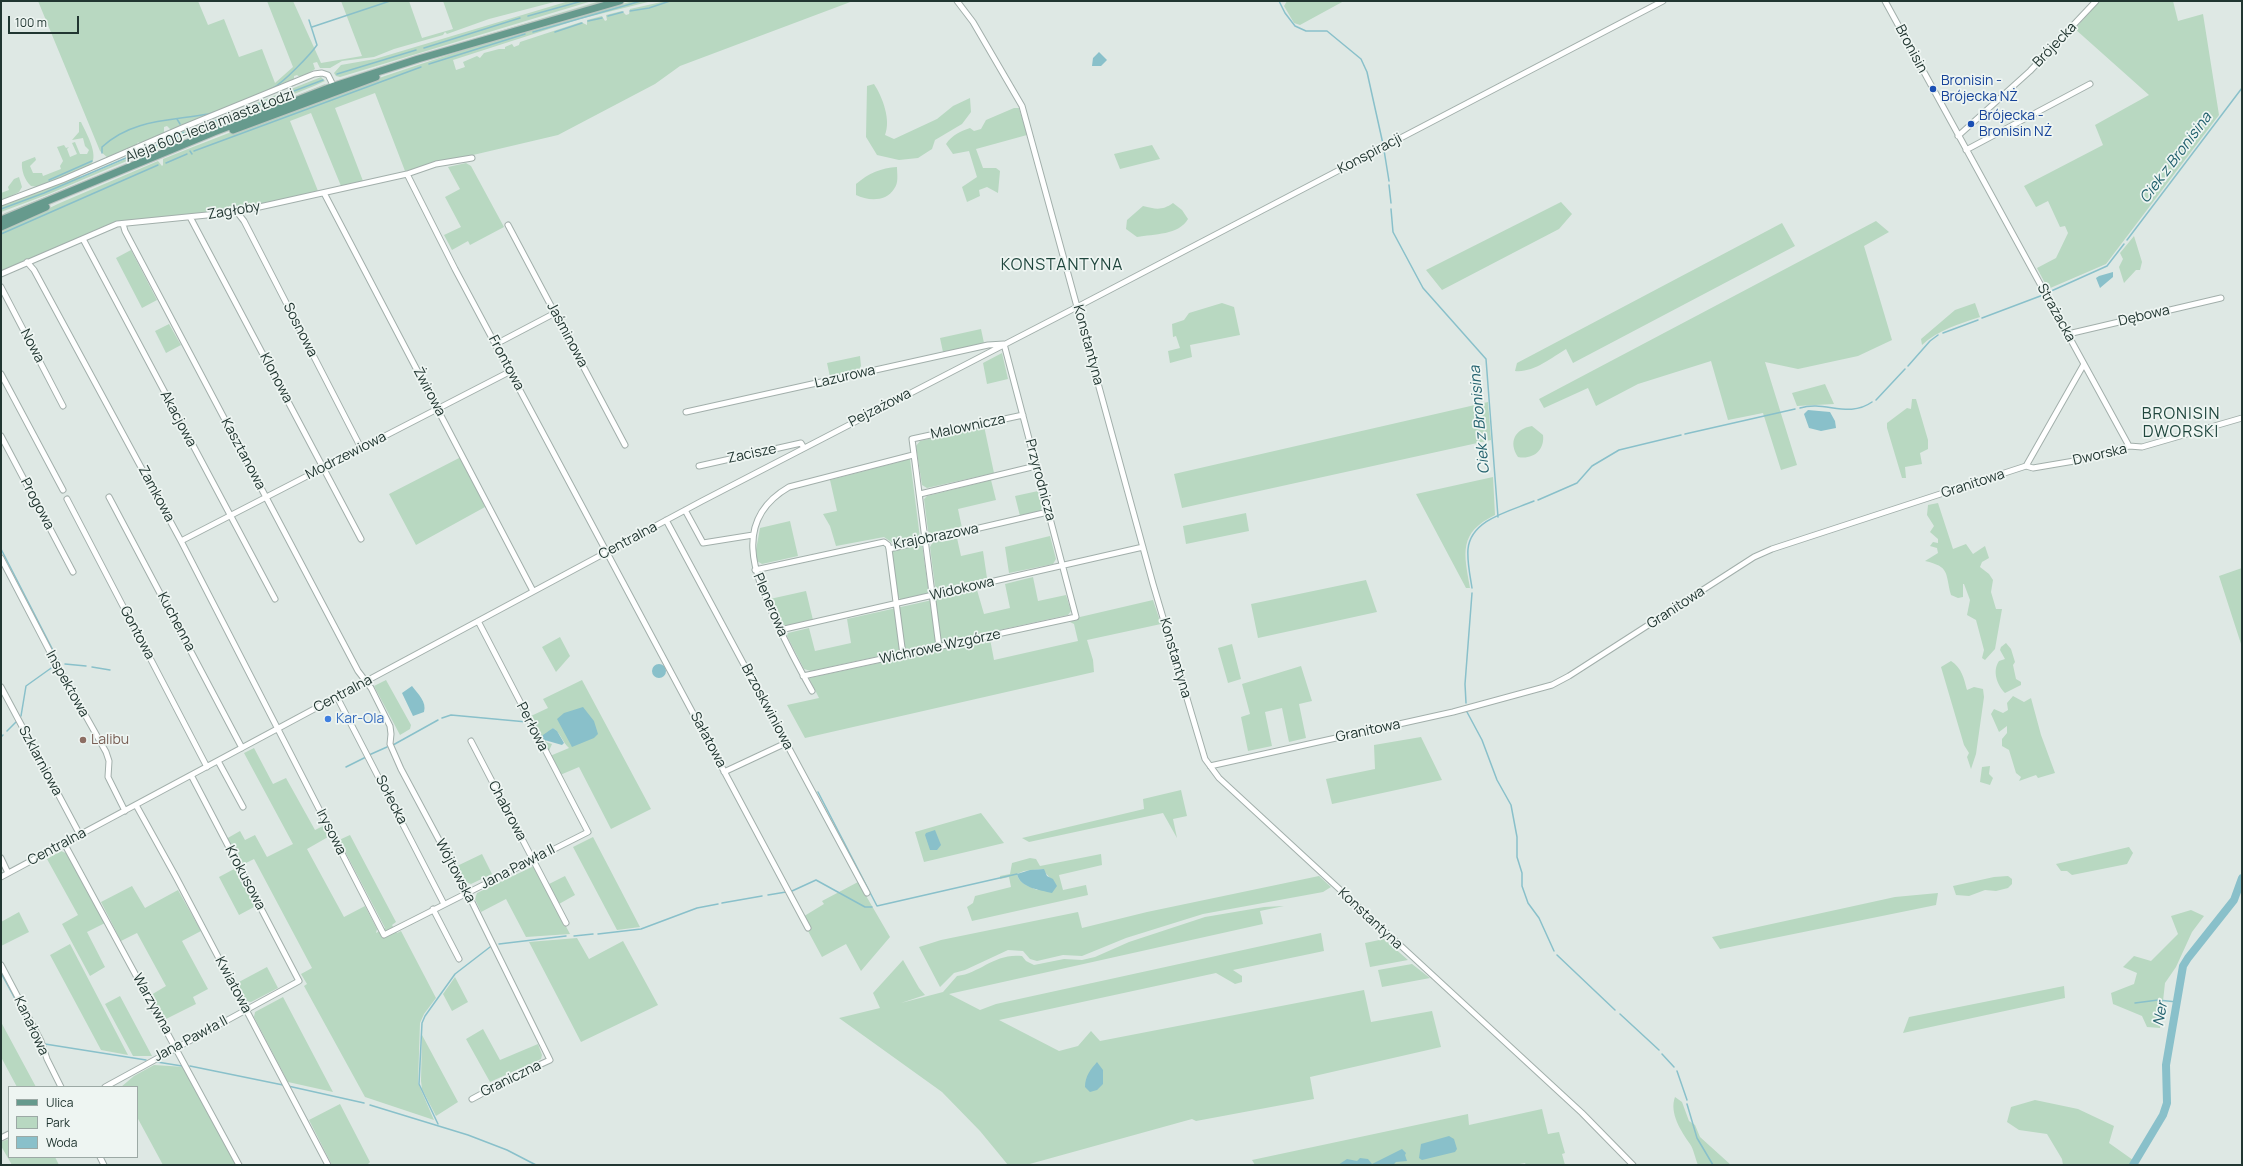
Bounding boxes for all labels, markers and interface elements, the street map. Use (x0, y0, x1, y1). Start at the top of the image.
scale bar (10, 8, 81, 34)
text: 100 m (15, 14, 47, 31)
street label: Brójecka (2030, 19, 2080, 71)
street label: Bronisin (1891, 22, 1931, 76)
place label: Bronisin - Brójecka NŻ (1941, 73, 2018, 106)
marker: Bronisin - Brójecka NŻ (1928, 84, 1938, 94)
street label: Aleja 600-lecia miasta Łodzi (123, 86, 297, 166)
place label: Brójecka - Bronisin NŻ (1979, 108, 2052, 140)
water label: Ciek z Bronisina (2136, 109, 2216, 207)
marker: Brójecka - Bronisin NŻ (1966, 119, 1976, 129)
street label: Konspiracji (1335, 130, 1405, 178)
street label: Zagłoby (206, 199, 262, 223)
district label: KONSTANTYNA (1001, 256, 1123, 276)
street label: Strażacka (2033, 281, 2079, 345)
street label: Sosnowa (279, 300, 321, 360)
street label: Jaśminowa (543, 300, 591, 370)
street label: Dębowa (2117, 302, 2171, 330)
street label: Konstantyna (1069, 303, 1107, 387)
street label: Nowa (16, 326, 48, 366)
street label: Frontowa (485, 333, 527, 393)
street label: Klonowa (256, 350, 296, 406)
street label: Lazurowa (813, 362, 877, 392)
street label: Żwirowa (409, 365, 449, 419)
water label: Ciek z Bronisina (1466, 365, 1494, 475)
street label: Pejzażowa (846, 385, 914, 431)
street label: Akacjowa (156, 388, 200, 450)
district label: BRONISIN DWORSKI (2142, 405, 2220, 443)
street label: Malownicza (929, 411, 1007, 443)
street label: Kasztanowa (217, 415, 269, 493)
street label: Modrzewiowa (303, 428, 389, 484)
street label: Przyrodnicza (1021, 437, 1059, 523)
street label: Zacisze (726, 441, 778, 467)
street label: Dworska (2071, 441, 2129, 469)
street label: Zamkowa (134, 463, 178, 525)
street label: Granitowa (1939, 466, 2007, 502)
street label: Progowa (16, 475, 58, 533)
street label: Centralna (596, 519, 660, 563)
street label: Krajobrazowa (892, 521, 980, 553)
street label: Plenerowa (749, 571, 791, 639)
street label: Widokowa (928, 573, 996, 605)
street label: Granitowa (1644, 583, 1708, 633)
street label: Kuchenna (153, 590, 199, 654)
street label: Gontowa (116, 603, 158, 663)
street label: Konstantyna (1156, 616, 1194, 700)
street label: Wichrowe Wzgórze (878, 626, 1002, 668)
street label: Inspektowa (42, 648, 92, 720)
street label: Brzoskwiniowa (737, 661, 797, 753)
street label: Centralna (311, 672, 375, 716)
street label: Perłowa (513, 700, 551, 754)
street label: Sałatowa (686, 709, 730, 771)
place label: Kar-Ola (336, 711, 384, 727)
marker: Kar-Ola (323, 714, 333, 724)
street label: Granitowa (1334, 716, 1402, 746)
street label: Szklarniowa (15, 723, 65, 799)
place label: Lalibu (91, 732, 129, 748)
marker: Lalibu (78, 735, 88, 745)
street label: Sołecka (372, 773, 410, 827)
street label: Chabrowa (484, 778, 530, 844)
street label: Irysowa (312, 806, 350, 858)
street label: Centralna (25, 825, 89, 869)
street label: Wójtowska (431, 836, 479, 906)
street label: Jana Pawła II (478, 841, 558, 893)
street label: Krokusowa (221, 843, 269, 913)
street label: Konstantyna (1334, 885, 1406, 953)
street label: Kwiatowa (211, 954, 255, 1016)
street label: Warzywna (128, 971, 176, 1037)
street label: Kanałowa (10, 994, 52, 1058)
water label: Ner (2150, 1000, 2172, 1028)
street label: Jana Pawła II (151, 1012, 231, 1066)
street label: Graniczna (478, 1057, 544, 1101)
legend (8, 1086, 138, 1158)
text: Ulica (46, 1094, 73, 1111)
text: Park (46, 1114, 70, 1131)
text: Woda (46, 1134, 77, 1151)

